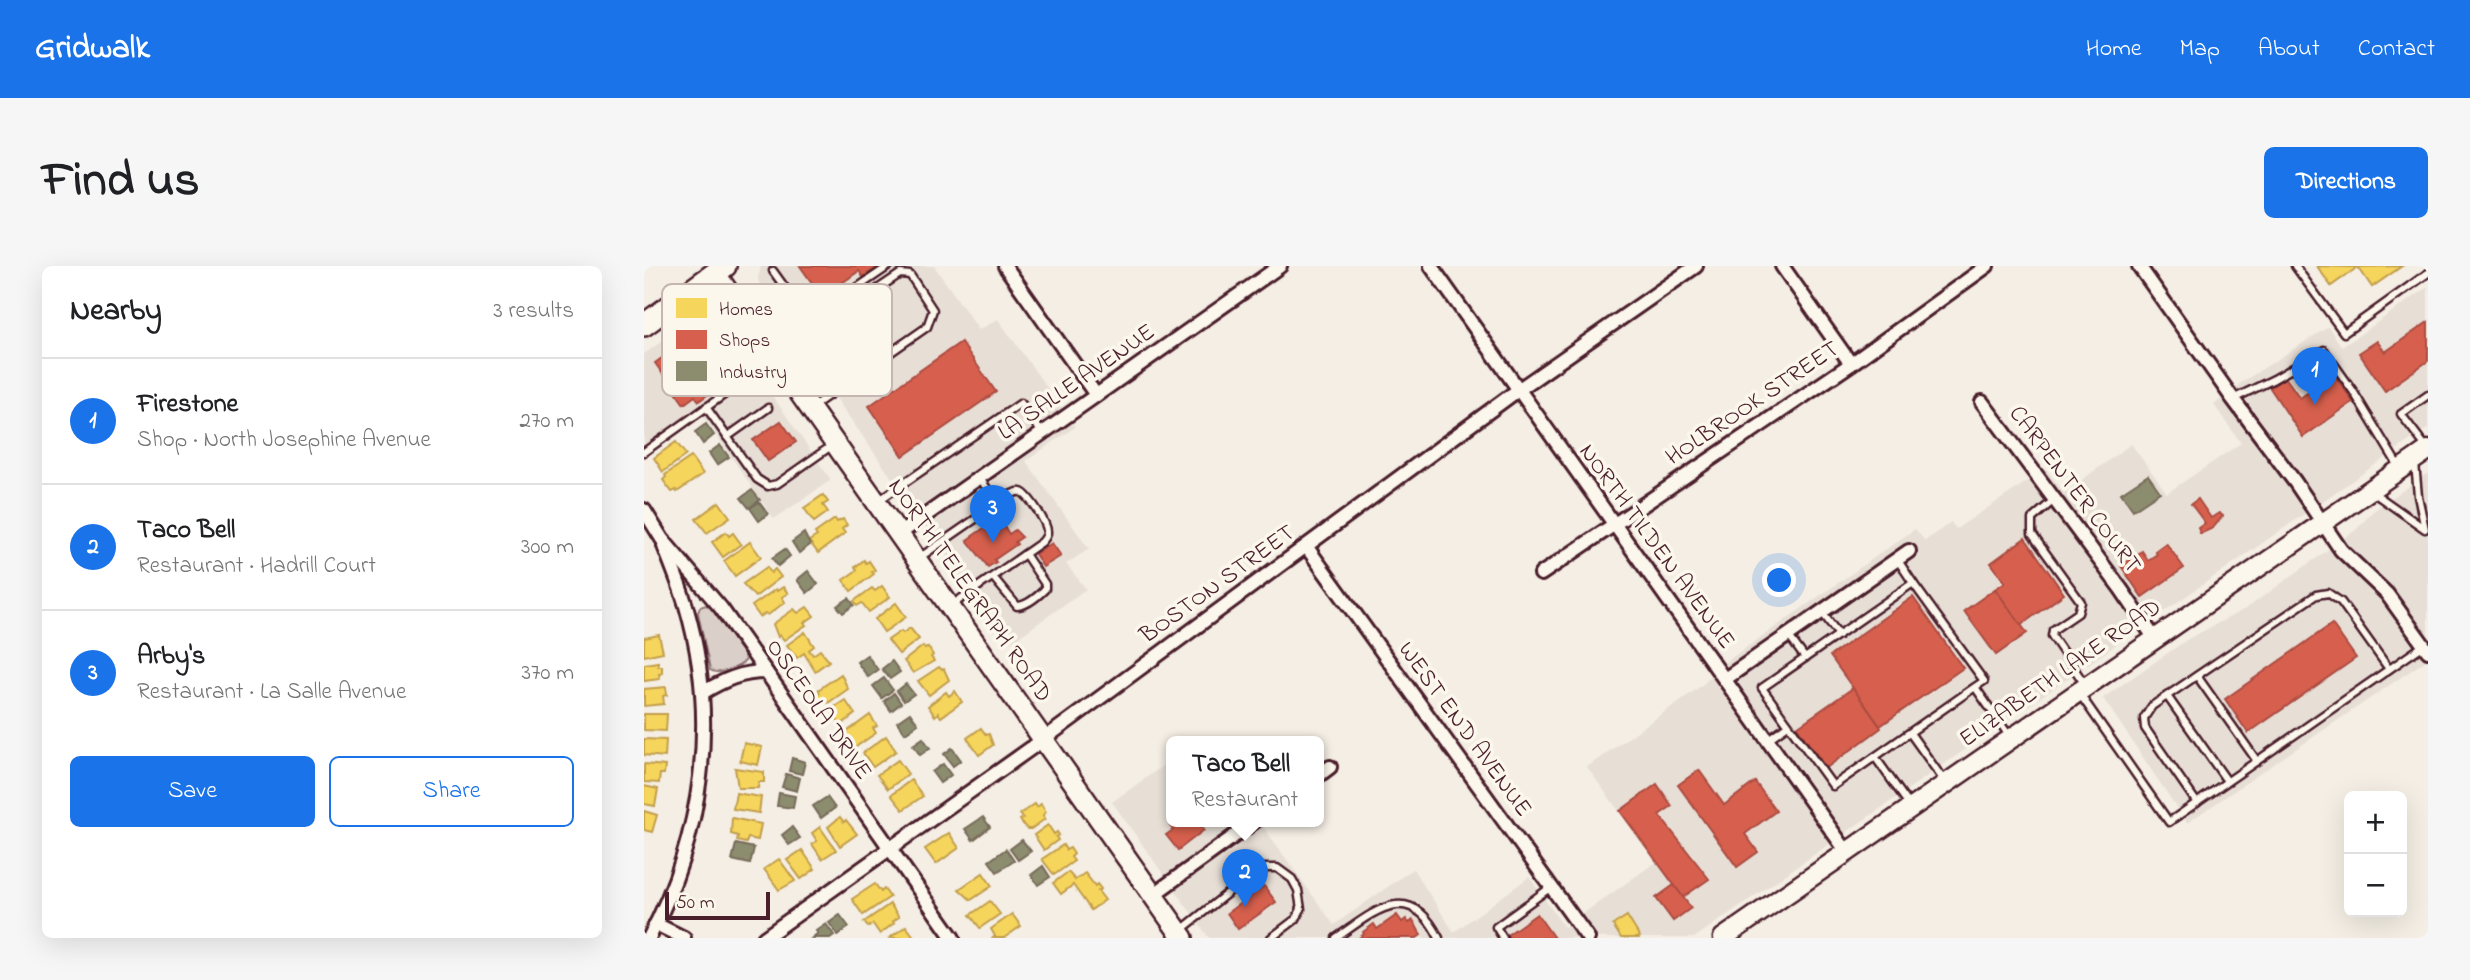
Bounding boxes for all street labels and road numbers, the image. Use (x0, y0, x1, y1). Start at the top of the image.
street label: LA SALLE AVENUE (991, 316, 1163, 450)
street label: HOLBROOK STREET (1659, 333, 1847, 475)
street label: CARPENTER COURT (1999, 399, 2149, 582)
street label: NORTH TILDEN AVENUE (1569, 437, 1743, 657)
street label: NORTH TELEGRAPH ROAD (878, 472, 1060, 710)
street label: BOSTON STREET (1132, 517, 1303, 654)
street label: ELIZABETH LAKE ROAD (1953, 591, 2169, 757)
street label: OSCEOLA DRIVE (756, 632, 880, 788)
street label: WEST END AVENUE (1388, 635, 1540, 825)

